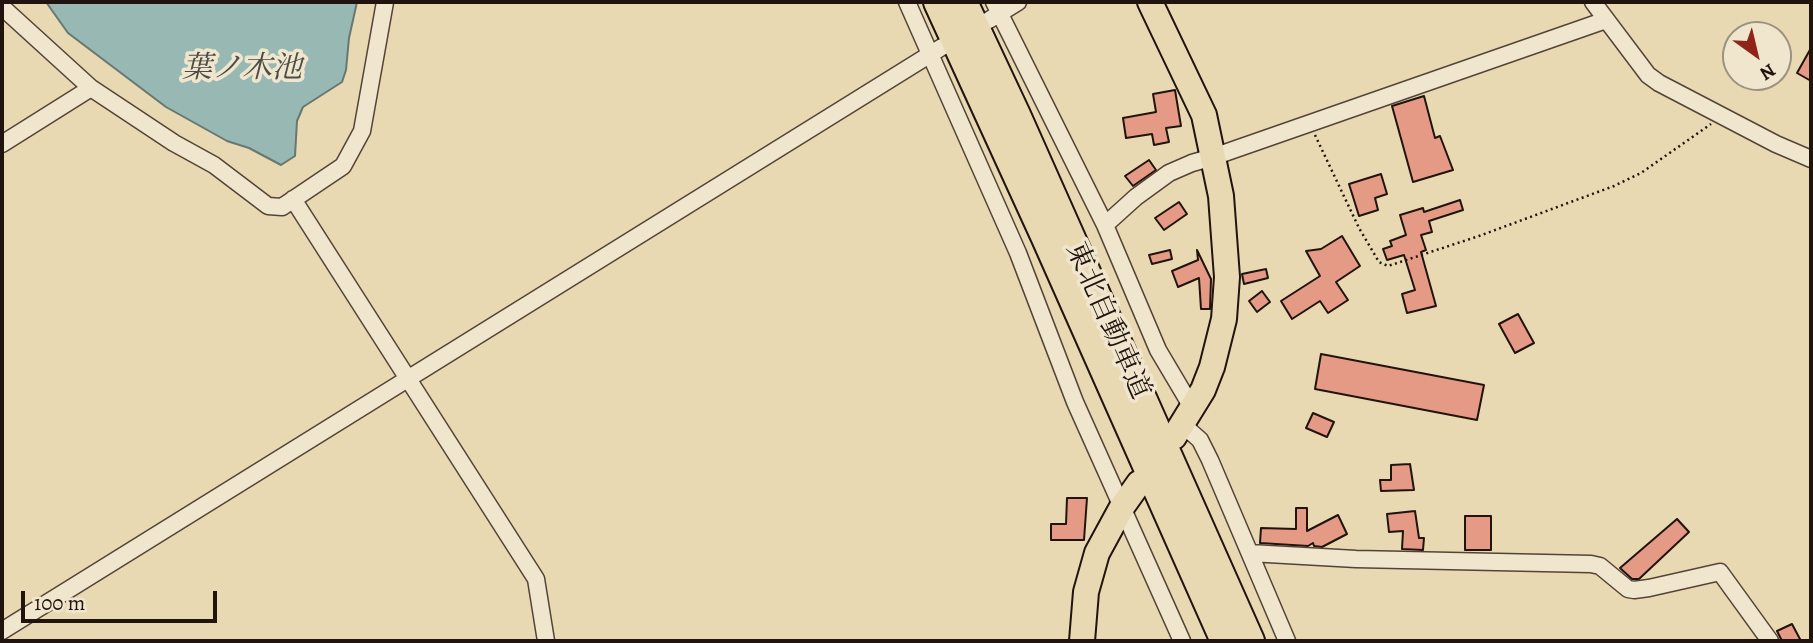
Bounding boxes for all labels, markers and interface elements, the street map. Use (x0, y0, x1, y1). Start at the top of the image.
north arrow (1722, 21, 1792, 91)
water label: 葉ノ木池 (182, 52, 302, 88)
text: N (1755, 57, 1781, 86)
street label: 東北自動車道 (1057, 237, 1157, 405)
scale bar (24, 576, 220, 620)
text: 100 m (34, 589, 85, 617)

